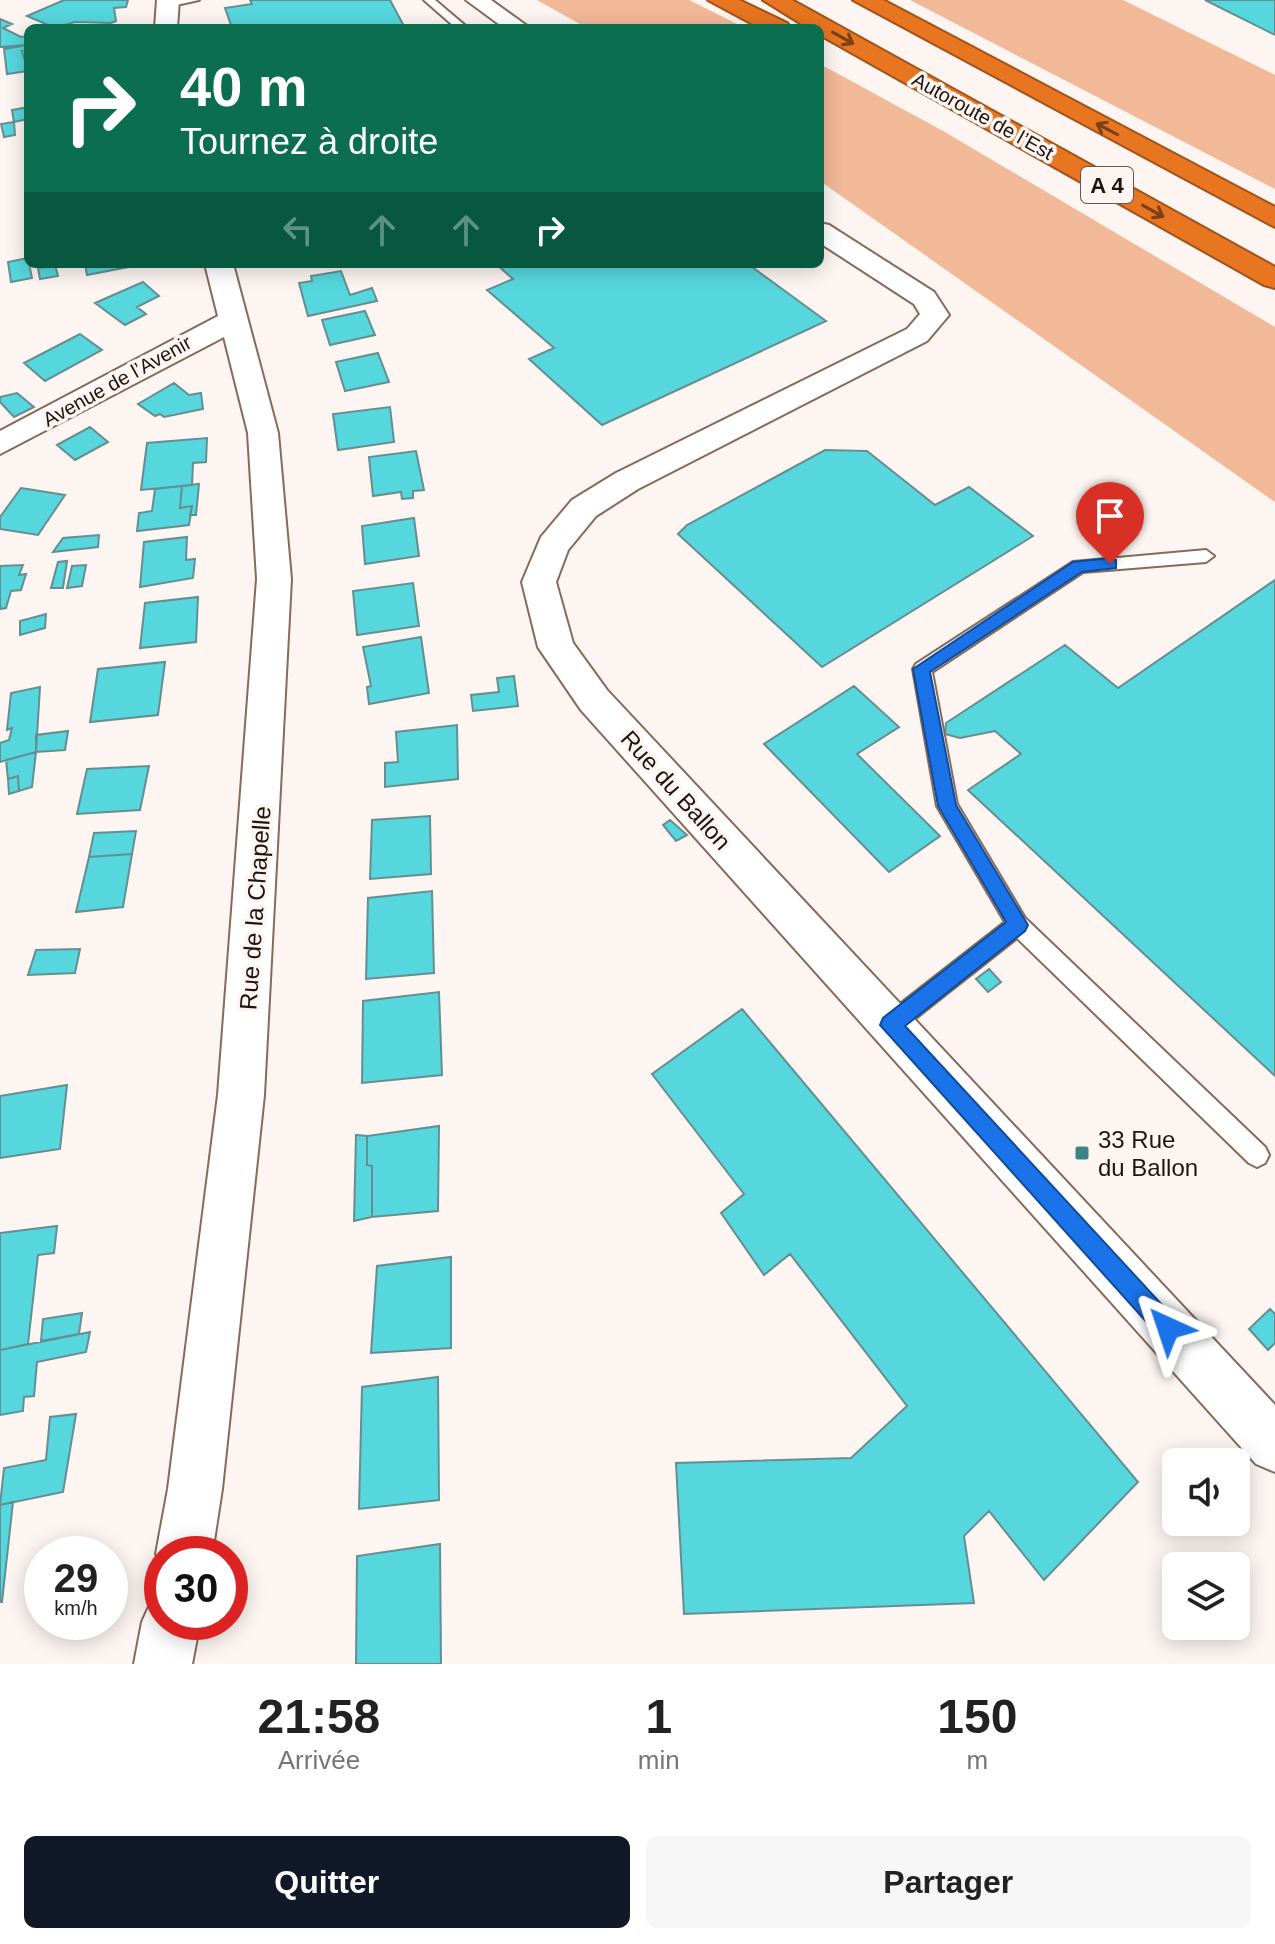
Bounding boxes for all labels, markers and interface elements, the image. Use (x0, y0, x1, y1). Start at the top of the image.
one-way arrow (831, 30, 854, 46)
text: 40 m (180, 55, 308, 118)
icon: right (48, 56, 152, 160)
street label: Autoroute de l’Est (909, 68, 1058, 164)
one-way arrow (1096, 120, 1120, 136)
text: Tournez à droite (180, 121, 438, 162)
road number: A 4 (1081, 167, 1133, 203)
one-way arrow (1141, 203, 1164, 219)
icon: left (276, 208, 320, 252)
icon: ahead (360, 208, 404, 252)
icon: ahead (444, 208, 488, 252)
icon: right (528, 208, 572, 252)
street label: Avenue de l’Avenir (39, 331, 195, 431)
pin (1076, 482, 1144, 564)
icon: arrive (1088, 494, 1132, 538)
street label: Rue du Ballon (616, 725, 736, 855)
street label: Rue de la Chapelle (234, 805, 276, 1011)
place label: 33 Rue du Ballon (1098, 1126, 1198, 1181)
marker: 33 Rue du Ballon (1073, 1144, 1091, 1162)
position arrow (1126, 1286, 1210, 1370)
map controls (1162, 1448, 1250, 1640)
button: sound (1162, 1448, 1250, 1536)
speed limit sign: 30 (144, 1536, 248, 1640)
button: layers (1162, 1552, 1250, 1640)
text: 29 (54, 1556, 98, 1600)
text: km/h (54, 1597, 98, 1619)
text: 21:58 (258, 1690, 380, 1743)
text: 1 (645, 1690, 672, 1743)
text: 150 (937, 1690, 1017, 1743)
text: Arrivée (278, 1745, 360, 1775)
text: min (638, 1745, 680, 1775)
text: m (967, 1745, 988, 1775)
button: Quitter (24, 1836, 630, 1928)
button: Partager (646, 1836, 1251, 1928)

